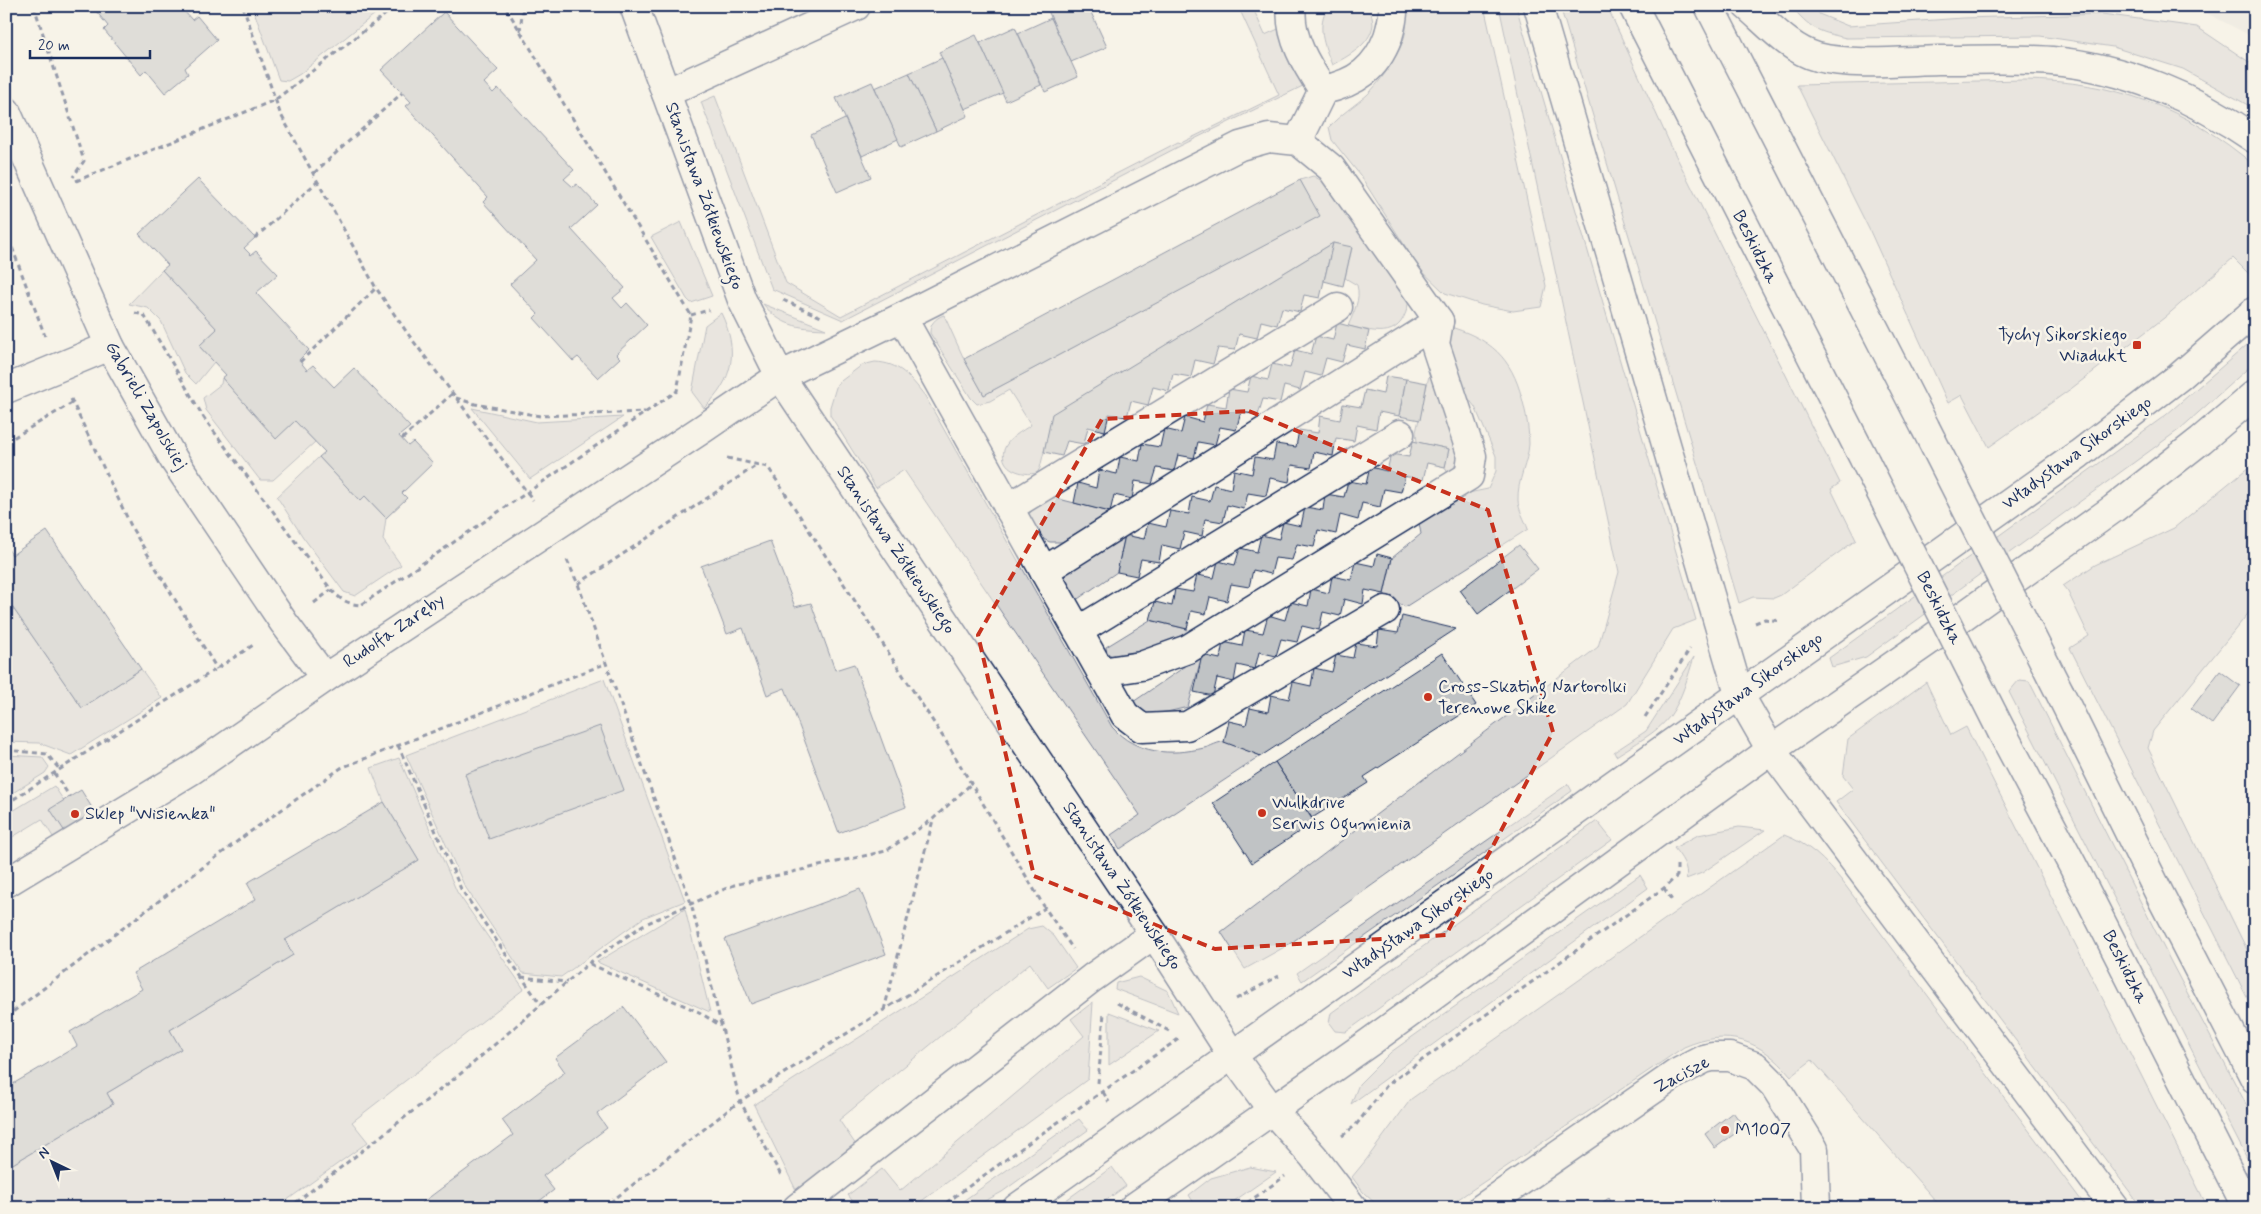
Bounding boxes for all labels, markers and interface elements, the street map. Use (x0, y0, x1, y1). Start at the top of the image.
scale bar (30, 28, 150, 60)
text: 20 m (38, 36, 70, 56)
street label: Stanisława Żółkiewskiego (657, 99, 749, 294)
street label: Beskidzka (1726, 206, 1784, 288)
place label: Tychy Sikorskiego Wiadukt (1998, 323, 2127, 368)
street label: Gabrieli Zapolskiej (99, 337, 193, 475)
marker: Tychy Sikorskiego Wiadukt (2131, 339, 2143, 351)
street label: Władysława Sikorskiego (1997, 390, 2157, 516)
street label: Stanisława Żółkiewskiego (829, 461, 961, 640)
street label: Beskidzka (1910, 567, 1968, 649)
street label: Rudolfa Zaręby (338, 588, 450, 674)
street label: Władysława Sikorskiego (1668, 626, 1828, 752)
place label: Cross-Skating Nartorolki Terenowe Skike (1438, 675, 1627, 720)
marker: Cross-Skating Nartorolki Terenowe Skike (1422, 691, 1434, 703)
place label: Wulkdrive Serwis Ogumienia (1272, 791, 1411, 838)
street label: Stanisława Żółkiewskiego (1055, 797, 1187, 976)
place label: Sklep "Wisienka" (85, 802, 215, 826)
marker: Wulkdrive Serwis Ogumienia (1256, 807, 1268, 819)
marker: Sklep "Wisienka" (69, 808, 81, 820)
street label: Władysława Sikorskiego (1337, 863, 1499, 985)
street label: Beskidzka (2096, 926, 2154, 1008)
street label: Zacisze (1650, 1050, 1714, 1100)
place label: M1007 (1735, 1118, 1791, 1142)
marker: M1007 (1719, 1124, 1731, 1136)
north arrow (28, 1136, 78, 1186)
text: N (34, 1143, 53, 1163)

